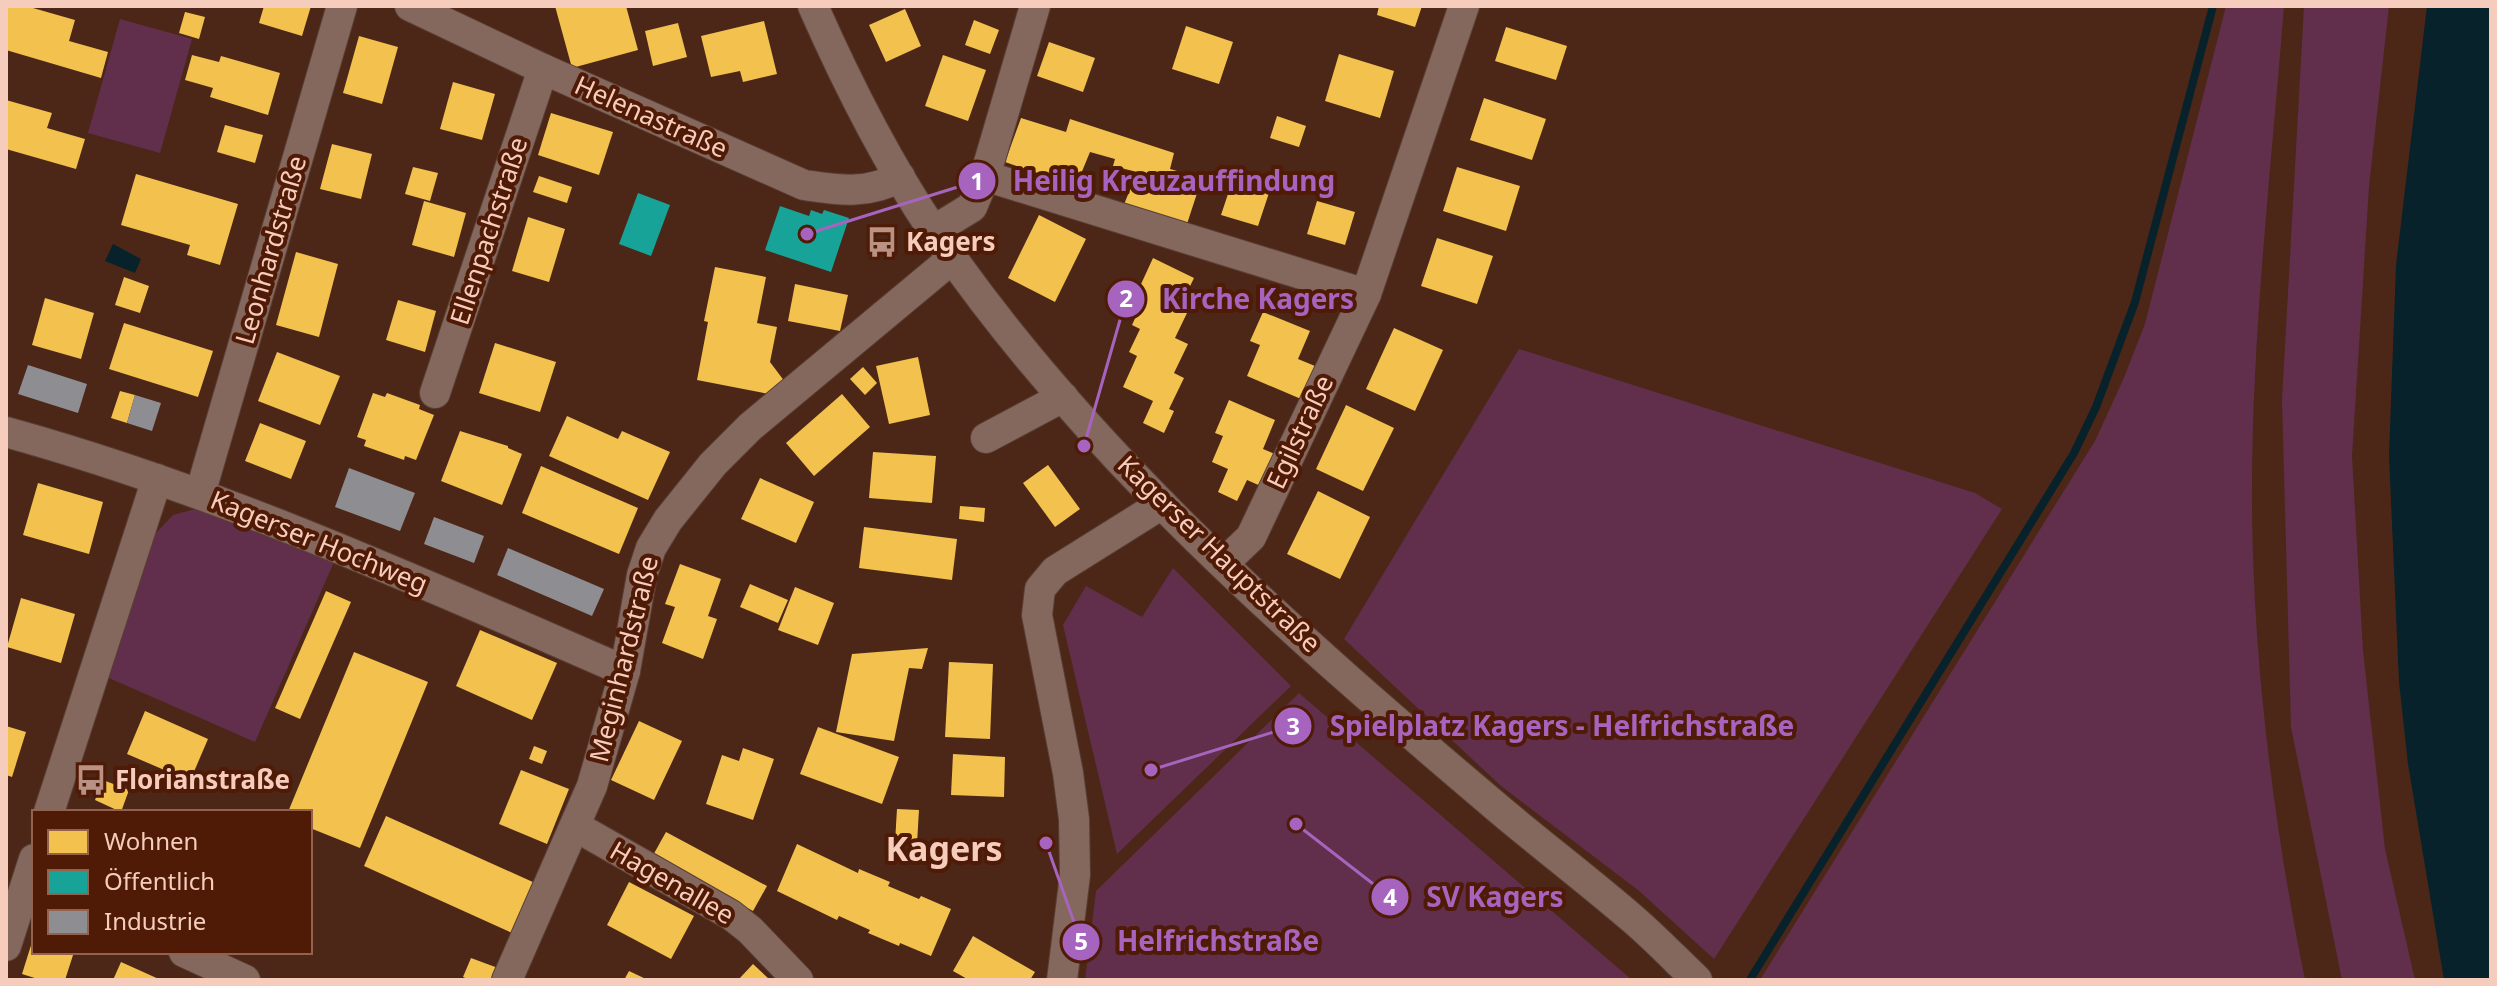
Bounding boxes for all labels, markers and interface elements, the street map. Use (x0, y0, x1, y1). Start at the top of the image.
street label: Helenastraße (569, 66, 733, 166)
street label: Ellenpachstraße (441, 132, 535, 329)
street label: Leonhardstraße (226, 151, 314, 348)
callout: Heilig Kreuzauffindung (957, 155, 1351, 207)
text: Heilig Kreuzauffindung (1013, 161, 1335, 199)
text: 1 (970, 164, 984, 197)
place label: Kagers (906, 223, 995, 259)
bus stop icon: Kagers (865, 225, 899, 259)
callout: Kirche Kagers (1106, 273, 1370, 325)
text: Kirche Kagers (1162, 279, 1354, 317)
text: 2 (1119, 281, 1133, 314)
street label: Egilstraße (1257, 369, 1341, 494)
street label: Kagerser Hauptstraße (1110, 447, 1329, 660)
street label: Kagerser Hochweg (205, 481, 433, 601)
street label: Meginhardstraße (580, 552, 666, 766)
callout: Spielplatz Kagers - Helfrichstraße (1273, 700, 1810, 752)
text: Spielplatz Kagers - Helfrichstraße (1330, 706, 1794, 744)
text: 3 (1286, 709, 1300, 742)
place label: Florianstraße (115, 761, 290, 797)
bus stop icon: Florianstraße (74, 763, 108, 797)
legend (32, 810, 312, 954)
text: Wohnen (104, 824, 198, 857)
district label: Kagers (886, 825, 1003, 871)
street label: Hagenallee (604, 832, 741, 932)
text: Öffentlich (104, 864, 215, 897)
callout: SV Kagers (1370, 871, 1579, 923)
text: SV Kagers (1426, 877, 1564, 915)
text: 4 (1383, 880, 1397, 913)
text: Industrie (104, 904, 206, 937)
callout: Helfrichstraße (1061, 916, 1335, 968)
text: Helfrichstraße (1117, 921, 1319, 959)
text: 5 (1074, 924, 1088, 957)

